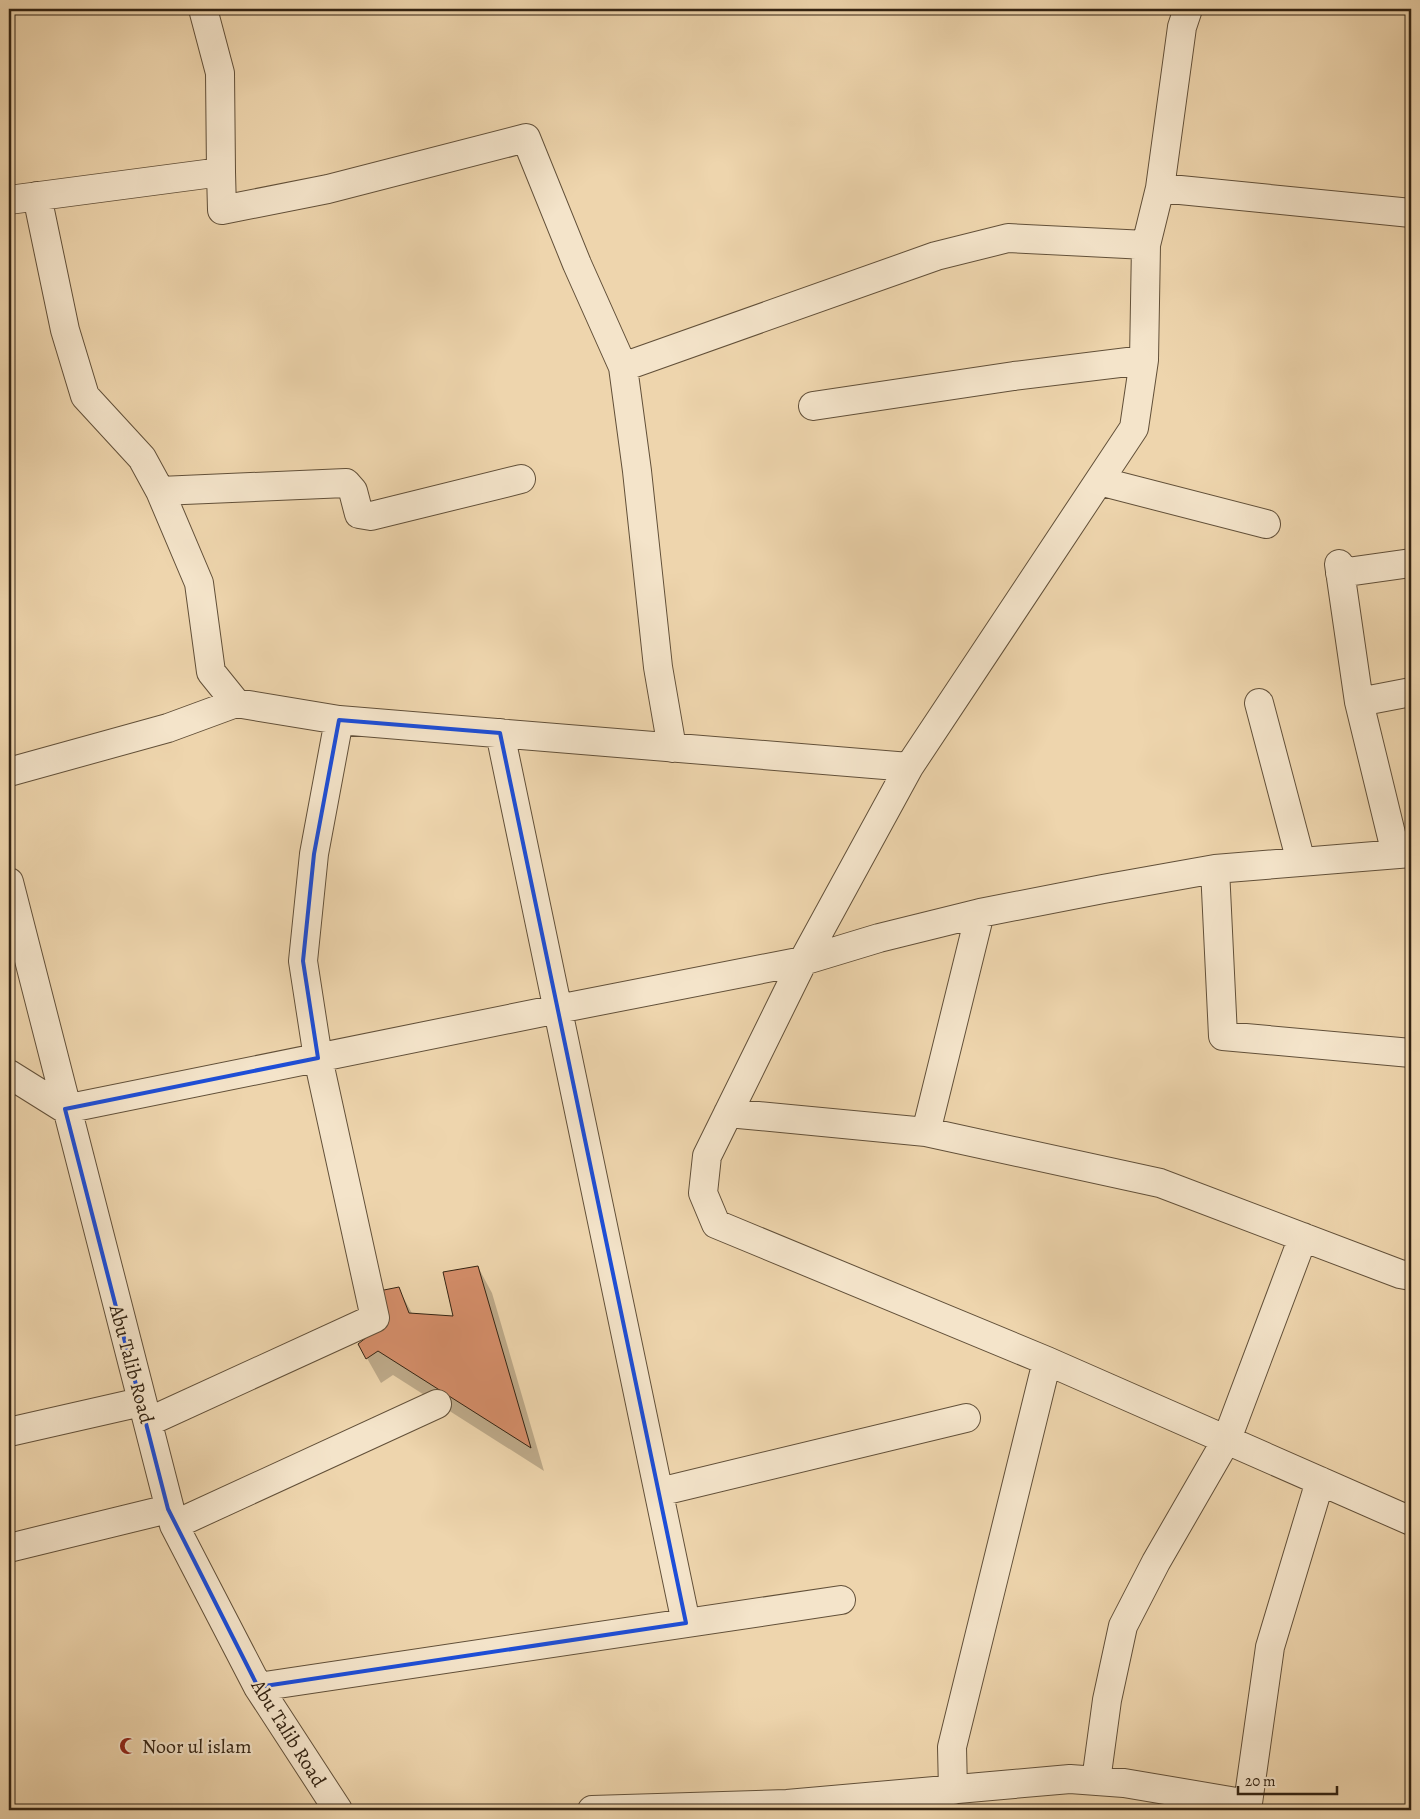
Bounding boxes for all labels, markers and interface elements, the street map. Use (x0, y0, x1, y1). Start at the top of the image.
street label: Abu Talib Road (102, 1301, 160, 1427)
street label: Abu Talib Road (244, 1674, 332, 1792)
place label: Noor ul islam (142, 1733, 252, 1760)
mosque icon: Noor ul islam (118, 1736, 138, 1756)
scale bar (1238, 1764, 1336, 1796)
text: 20 m (1245, 1771, 1276, 1791)

